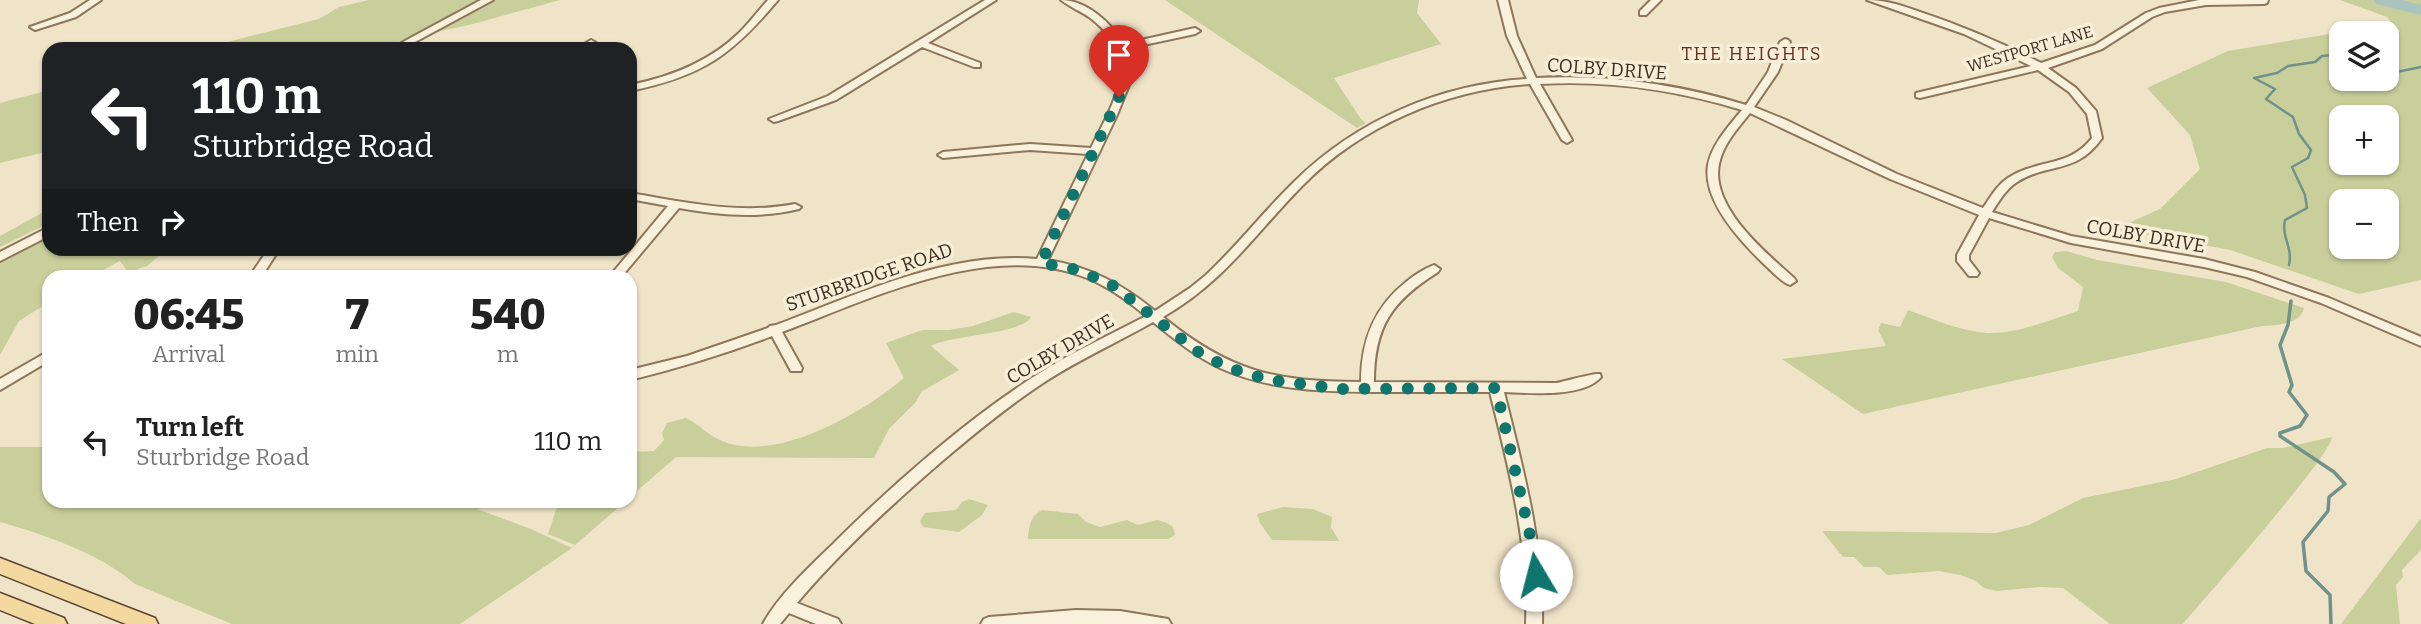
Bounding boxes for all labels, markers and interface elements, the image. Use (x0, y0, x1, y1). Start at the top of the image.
map controls (2329, 21, 2399, 259)
button: layers (2329, 21, 2399, 91)
street label: WESTPORT LANE (1965, 22, 2095, 76)
pin (1089, 25, 1149, 97)
icon: arrive (1100, 36, 1138, 74)
district label: THE HEIGHTS (1681, 43, 1823, 65)
street label: COLBY DRIVE (1546, 53, 1668, 85)
text: 110 m (192, 67, 321, 126)
icon: left (77, 70, 168, 161)
button: + (2329, 105, 2399, 175)
text: Sturbridge Road (192, 127, 433, 165)
button: − (2329, 189, 2399, 259)
icon: right (153, 203, 191, 241)
text: Then (77, 207, 139, 238)
street label: COLBY DRIVE (2085, 214, 2207, 258)
street label: STURBRIDGE ROAD (783, 238, 955, 316)
text: 06:45 (133, 290, 244, 340)
text: 7 (345, 290, 369, 340)
text: 540 (470, 290, 546, 340)
street label: COLBY DRIVE (1002, 309, 1118, 389)
text: Arrival (152, 340, 225, 368)
text: min (335, 340, 379, 368)
text: m (497, 340, 519, 368)
text: Turn left (136, 412, 244, 443)
icon: left (77, 423, 115, 461)
text: 110 m (534, 426, 602, 457)
text: Sturbridge Road (136, 443, 309, 471)
position arrow (1499, 538, 1573, 612)

